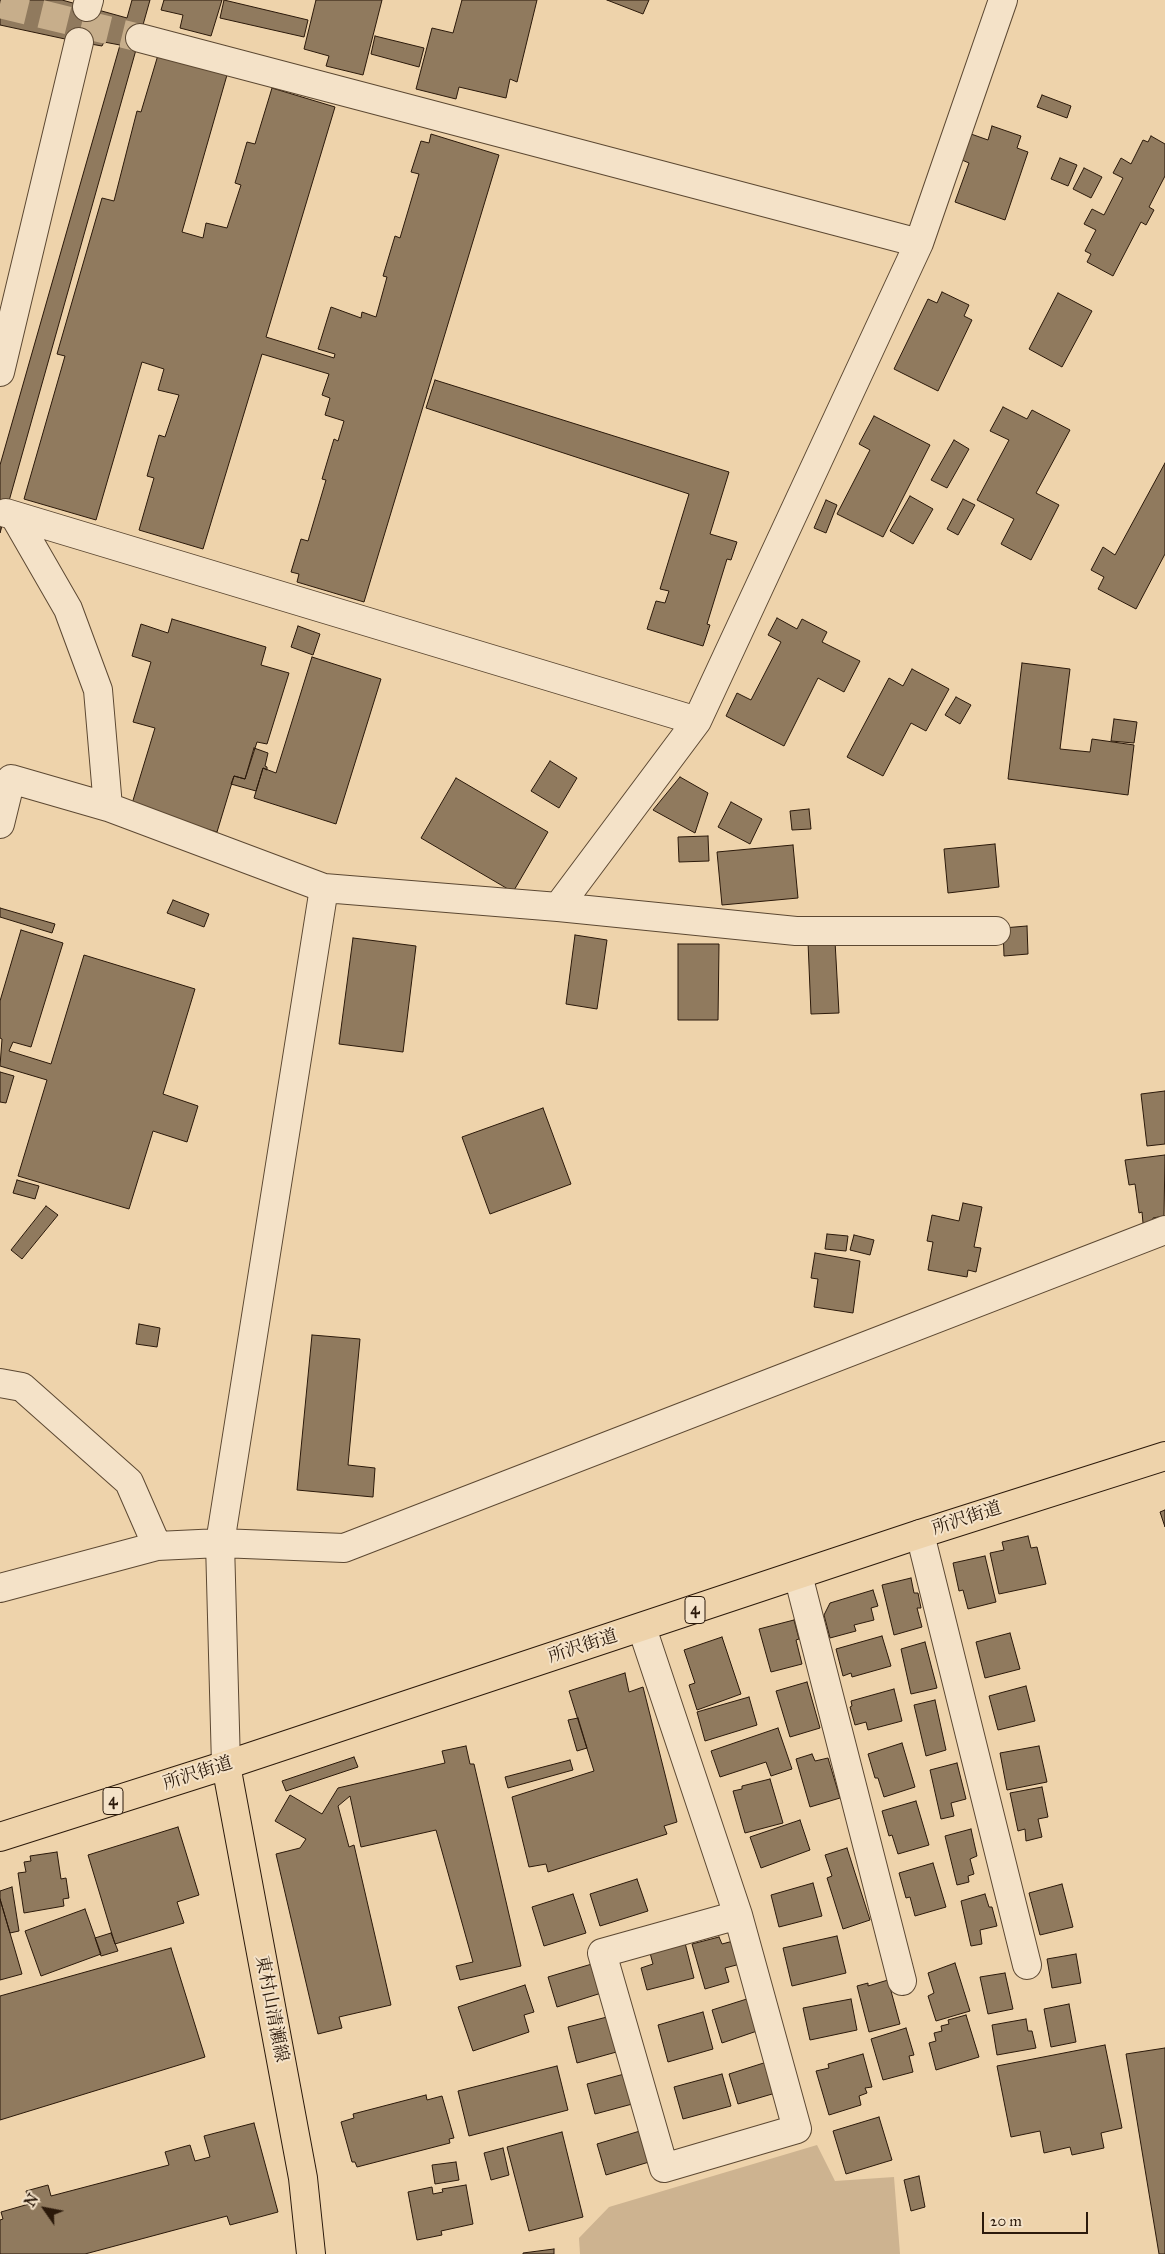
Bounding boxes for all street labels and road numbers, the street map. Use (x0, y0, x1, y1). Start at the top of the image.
street label: 所沢街道 (929, 1498, 1005, 1540)
road number: 4 (685, 1596, 705, 1624)
street label: 所沢街道 (545, 1626, 621, 1668)
street label: 所沢街道 (160, 1753, 236, 1795)
road number: 4 (103, 1788, 123, 1814)
street label: 東村山清瀬線 (250, 1954, 292, 2064)

